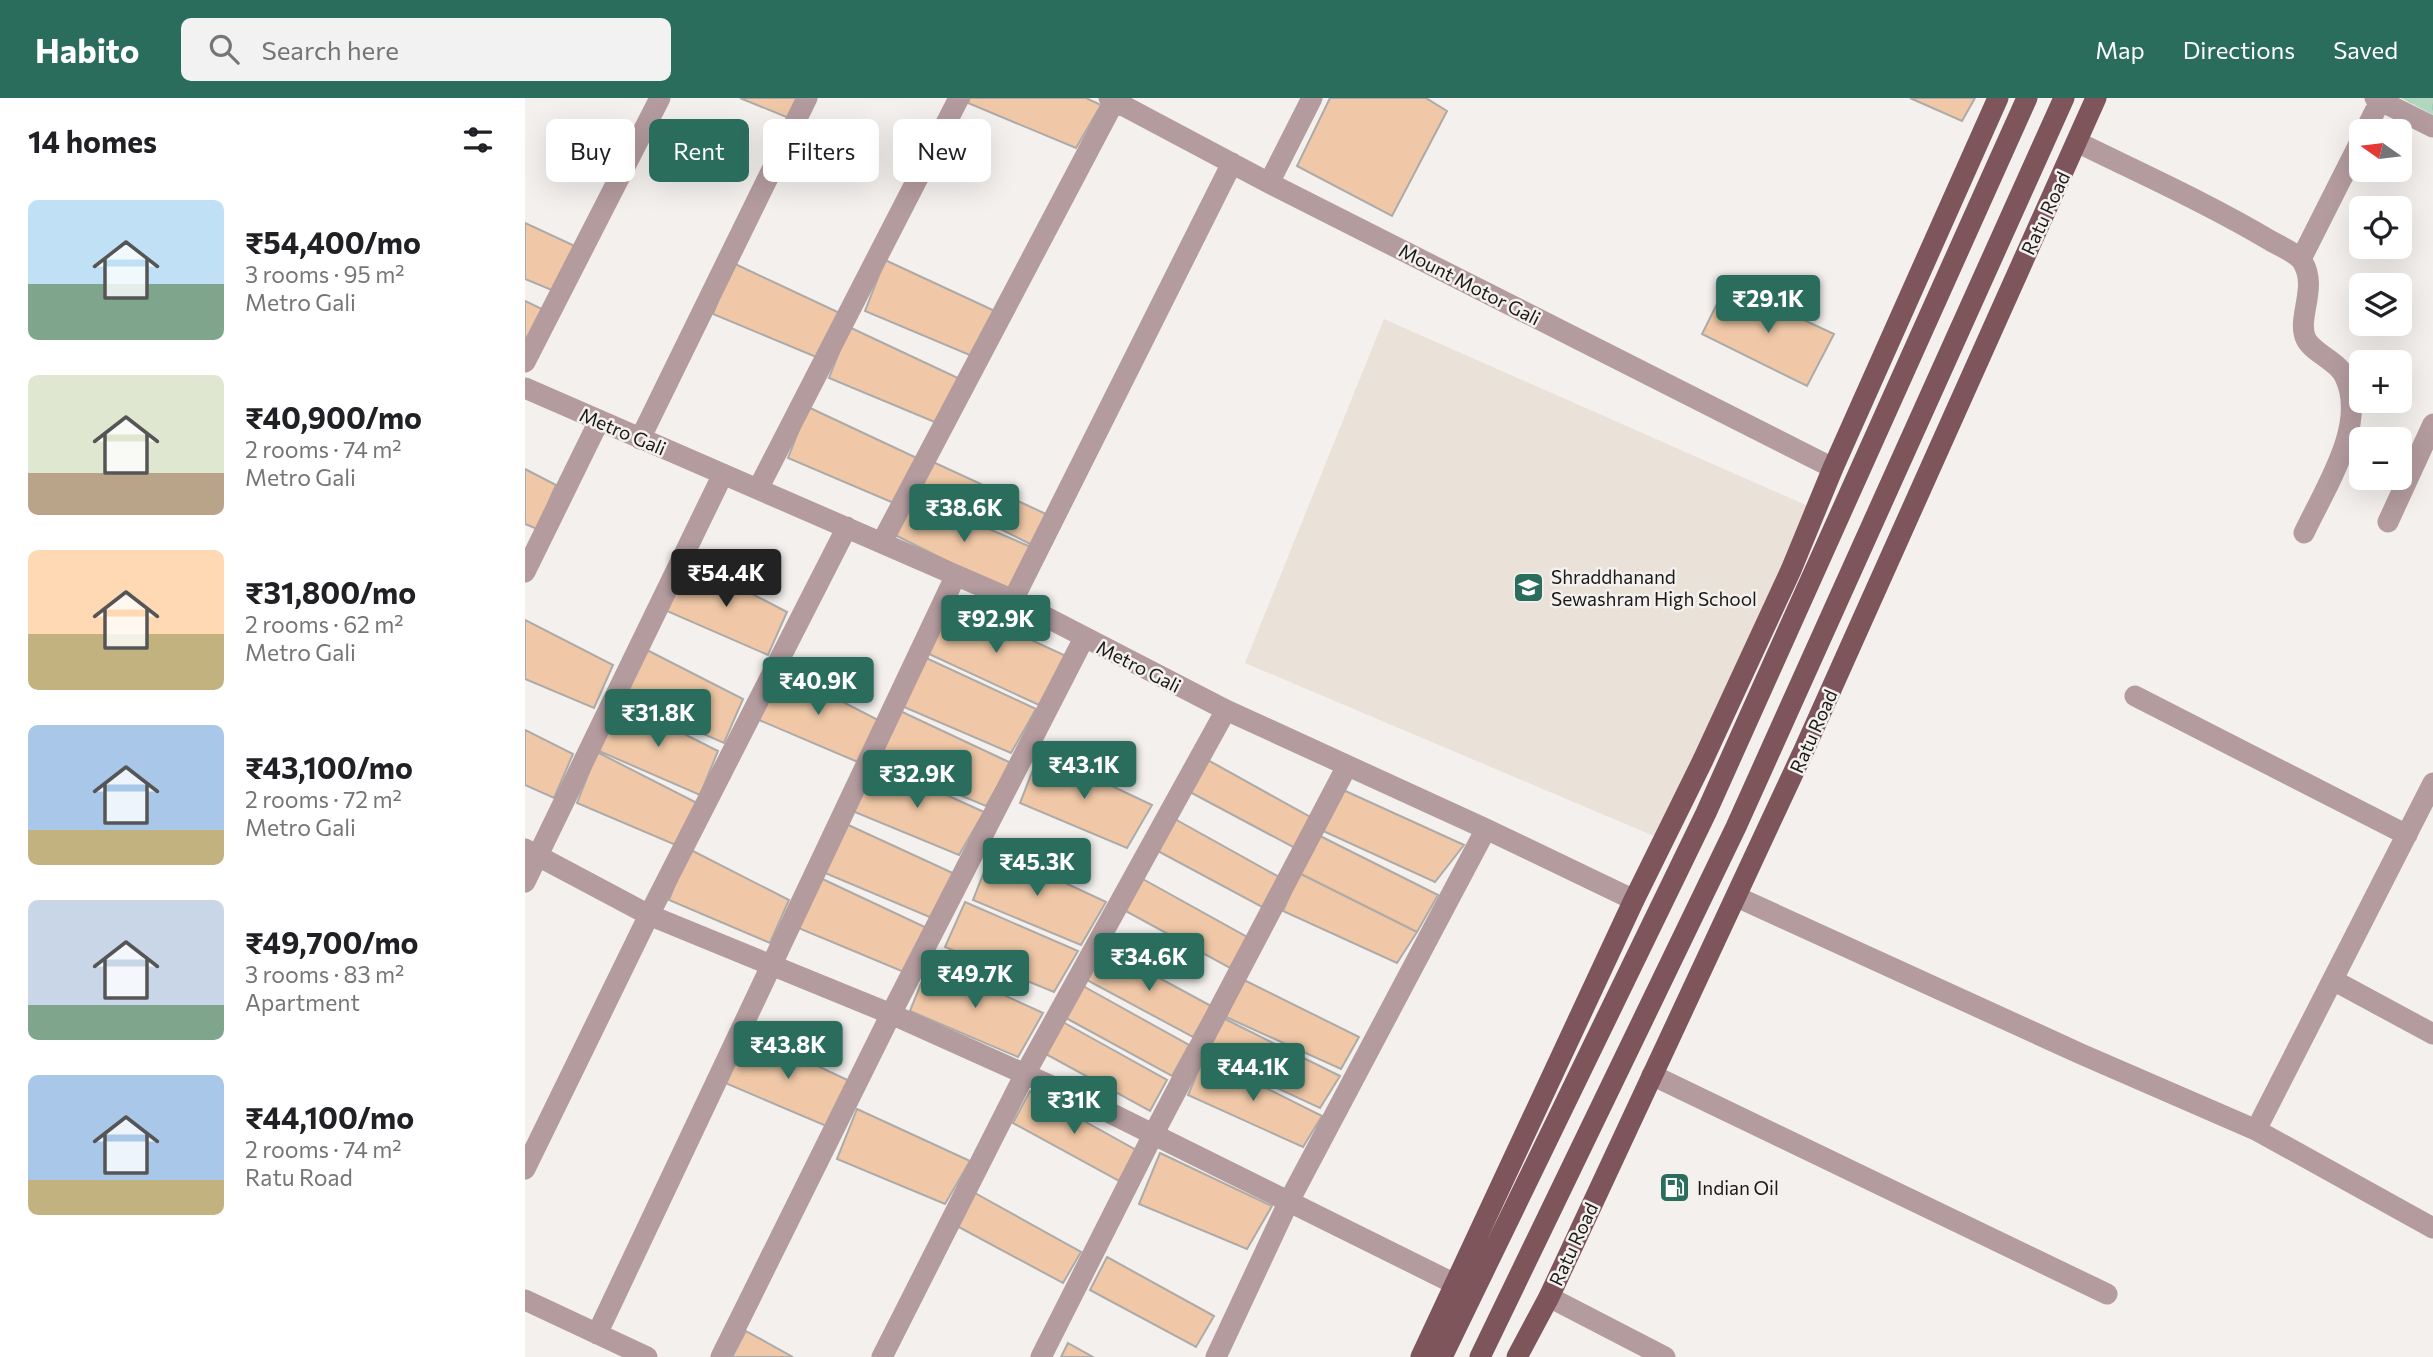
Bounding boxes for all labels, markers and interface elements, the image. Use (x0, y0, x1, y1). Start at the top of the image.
search box (181, 18, 671, 81)
text: Habito (35, 29, 139, 70)
icon: search (205, 30, 243, 68)
text: Search here (261, 34, 399, 65)
text: Map (2095, 35, 2145, 64)
text: Directions (2183, 35, 2295, 64)
text: Saved (2333, 35, 2398, 64)
chip: Buy (546, 119, 635, 182)
chip: Rent (649, 119, 749, 182)
chip: Filters (763, 119, 879, 182)
chip: New (893, 119, 991, 182)
north arrow (2349, 119, 2411, 182)
map controls (2349, 119, 2412, 490)
icon: filters (459, 121, 497, 159)
text: 14 homes (28, 122, 157, 159)
street label: Ratu Road (2016, 168, 2074, 258)
button: locate (2349, 196, 2412, 259)
text: ₹54,400/mo (245, 223, 421, 260)
icon: home (84, 228, 168, 312)
street label: Mount Motor Gali (1395, 238, 1545, 330)
text: 3 rooms · 95 m² (245, 260, 404, 288)
button: layers (2349, 273, 2412, 336)
pin: ₹29.1K (1711, 275, 1825, 335)
text: ₹29.1K (1732, 284, 1804, 312)
text: Metro Gali (245, 288, 356, 316)
button: + (2349, 350, 2412, 413)
text: ₹40,900/mo (245, 398, 422, 435)
icon: home (84, 403, 168, 487)
street label: Metro Gali (576, 403, 670, 459)
button: − (2349, 427, 2412, 490)
text: 2 rooms · 74 m² (245, 435, 401, 463)
text: Metro Gali (245, 463, 356, 491)
pin: ₹38.6K (907, 484, 1021, 544)
text: ₹38.6K (925, 493, 1003, 521)
pin: ₹54.4K (669, 550, 783, 609)
text: ₹54.4K (687, 558, 765, 586)
place label: Shraddhanand Sewashram High School (1551, 565, 1757, 610)
school or university icon: Shraddhanand Sewashram High School (1511, 570, 1545, 604)
text: ₹31,800/mo (245, 573, 416, 610)
icon: home (84, 578, 168, 662)
pin: ₹92.9K (939, 596, 1053, 655)
text: ₹92.9K (957, 604, 1035, 632)
text: 2 rooms · 62 m² (245, 610, 404, 638)
street label: Metro Gali (1093, 635, 1185, 697)
text: Metro Gali (245, 638, 356, 666)
pin: ₹40.9K (761, 658, 875, 717)
text: ₹40.9K (779, 666, 857, 694)
street label: Ratu Road (1784, 686, 1842, 776)
pin: ₹31.8K (601, 690, 715, 749)
text: ₹31.8K (621, 698, 695, 726)
pin: ₹43.1K (1027, 742, 1141, 801)
text: ₹43,100/mo (245, 748, 413, 785)
pin: ₹32.9K (860, 750, 974, 810)
text: ₹43.1K (1048, 750, 1120, 778)
icon: home (84, 753, 168, 837)
text: ₹32.9K (879, 759, 955, 787)
text: 2 rooms · 72 m² (245, 785, 402, 813)
text: Metro Gali (245, 813, 356, 841)
pin: ₹45.3K (980, 838, 1094, 898)
text: ₹45.3K (999, 847, 1075, 875)
text: ₹49,700/mo (245, 923, 419, 960)
icon: home (84, 928, 168, 1012)
pin: ₹34.6K (1092, 934, 1206, 993)
text: ₹34.6K (1110, 942, 1188, 970)
pin: ₹49.7K (918, 950, 1032, 1010)
text: ₹49.7K (937, 959, 1013, 987)
text: 3 rooms · 83 m² (245, 960, 404, 988)
text: Apartment (245, 988, 360, 1016)
pin: ₹43.8K (731, 1021, 845, 1081)
text: ₹43.8K (750, 1030, 826, 1058)
pin: ₹44.1K (1196, 1044, 1310, 1103)
text: ₹44.1K (1217, 1052, 1289, 1080)
pin: ₹31K (1033, 1076, 1115, 1136)
text: ₹31K (1047, 1085, 1101, 1113)
text: ₹44,100/mo (245, 1098, 414, 1135)
icon: home (84, 1103, 168, 1187)
text: 2 rooms · 74 m² (245, 1135, 401, 1163)
text: Ratu Road (245, 1163, 353, 1191)
fuel station icon: Indian Oil (1657, 1170, 1691, 1204)
place label: Indian Oil (1697, 1176, 1779, 1199)
street label: Ratu Road (1544, 1199, 1602, 1289)

